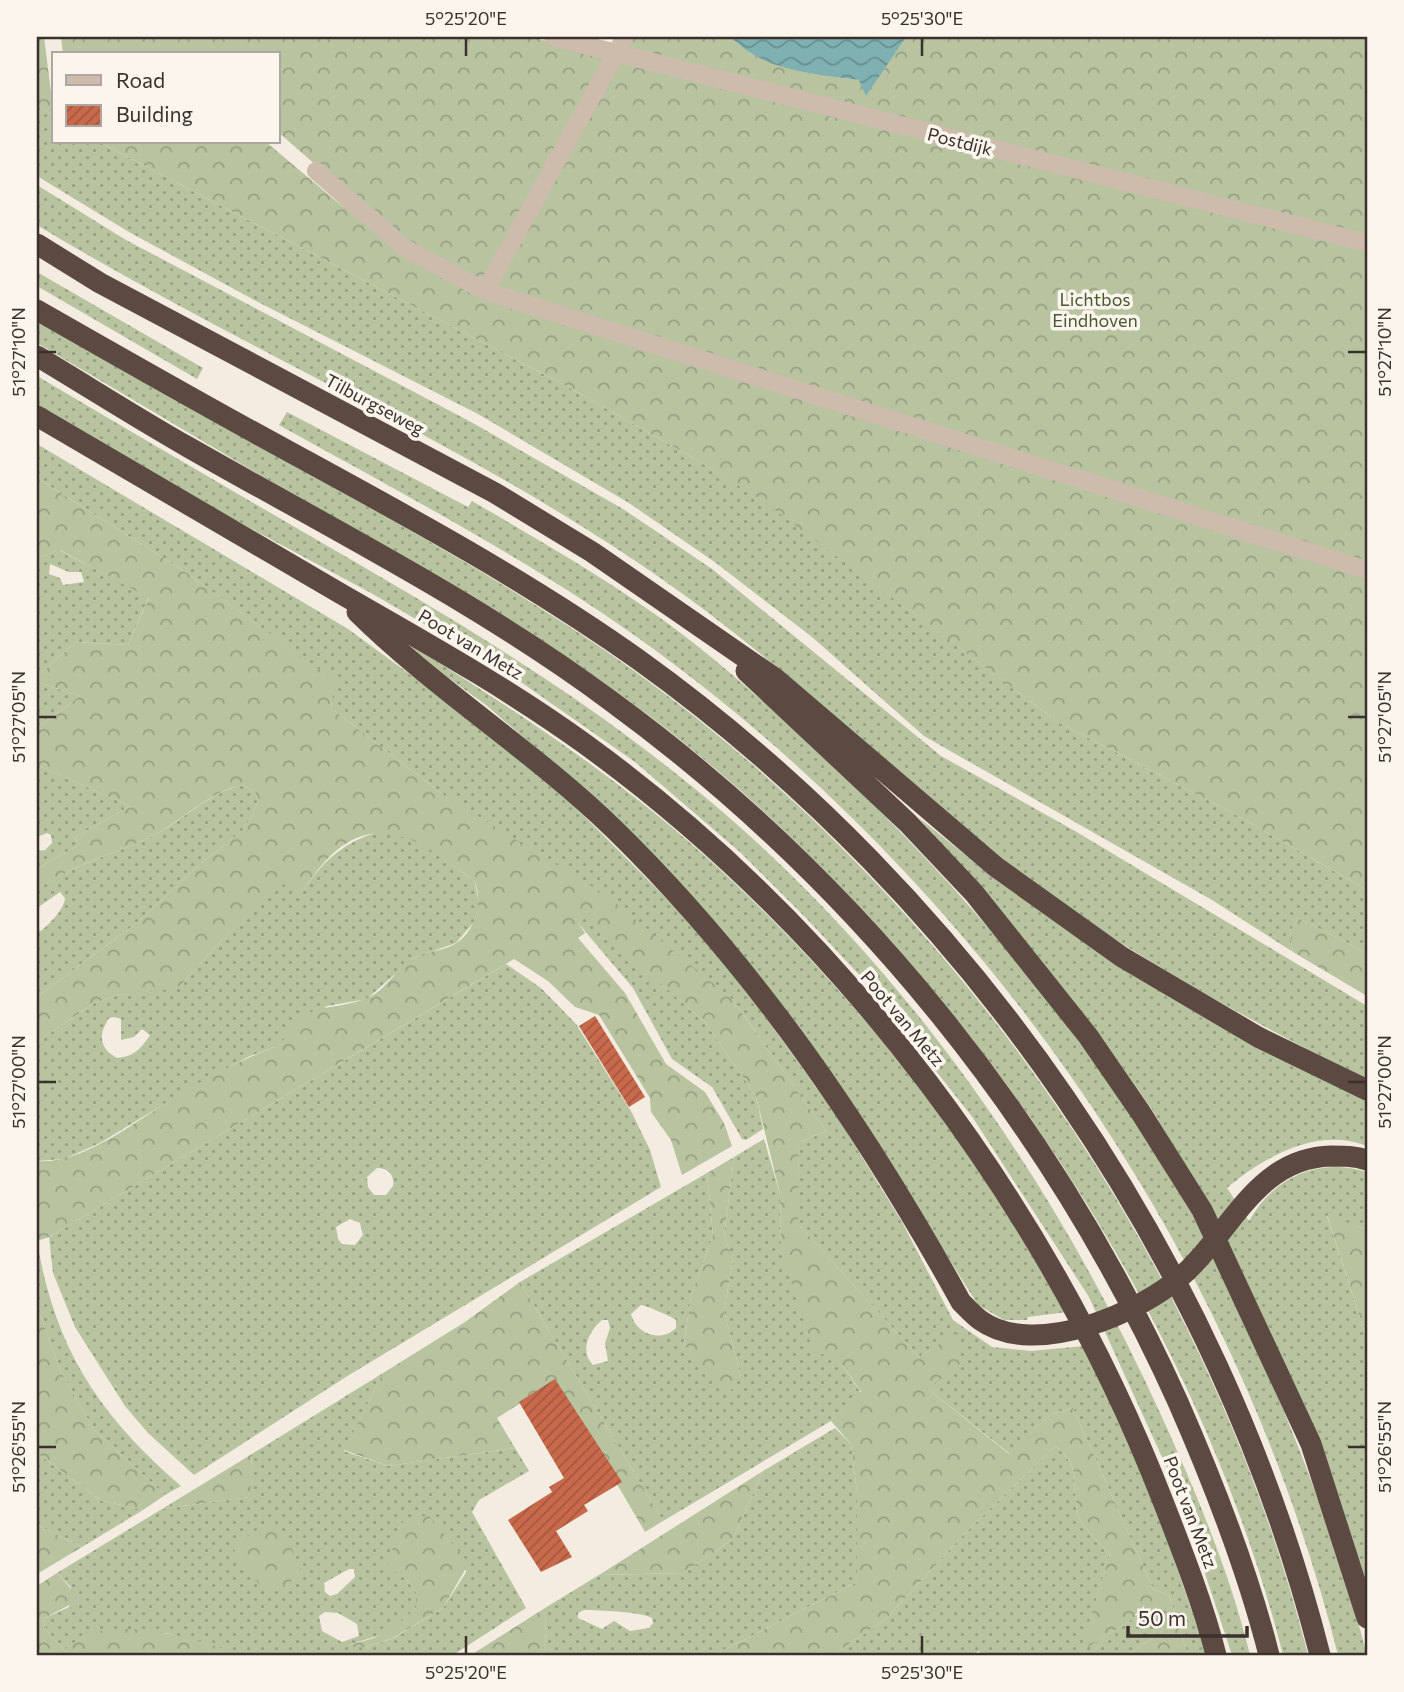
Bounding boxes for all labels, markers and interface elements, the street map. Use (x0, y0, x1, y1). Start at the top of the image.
text: 5°25'20"E (425, 7, 507, 29)
text: 5°25'30"E (881, 7, 963, 29)
legend (52, 52, 280, 144)
text: Road (116, 67, 165, 92)
text: Building (116, 101, 193, 126)
street label: Postdijk (925, 122, 995, 160)
park label: Lichtbos Eindhoven (1052, 288, 1138, 331)
text: 51°27'10"N (7, 307, 29, 397)
text: 51°27'10"N (1373, 307, 1395, 397)
street label: Tilburgseweg (322, 369, 429, 439)
street label: Poot van Metz (415, 604, 527, 684)
text: 51°27'05"N (7, 671, 29, 763)
text: 51°27'05"N (1373, 671, 1395, 763)
street label: Poot van Metz (857, 966, 949, 1070)
text: 51°27'00"N (7, 1035, 29, 1129)
text: 51°27'00"N (1373, 1035, 1395, 1129)
text: 51°26'55"N (7, 1401, 29, 1493)
text: 51°26'55"N (1373, 1401, 1395, 1493)
street label: Poot van Metz (1160, 1453, 1222, 1571)
scale bar (1128, 1594, 1246, 1638)
text: 50 m (1138, 1605, 1186, 1630)
text: 5°25'20"E (425, 1661, 507, 1683)
text: 5°25'30"E (881, 1661, 963, 1683)

